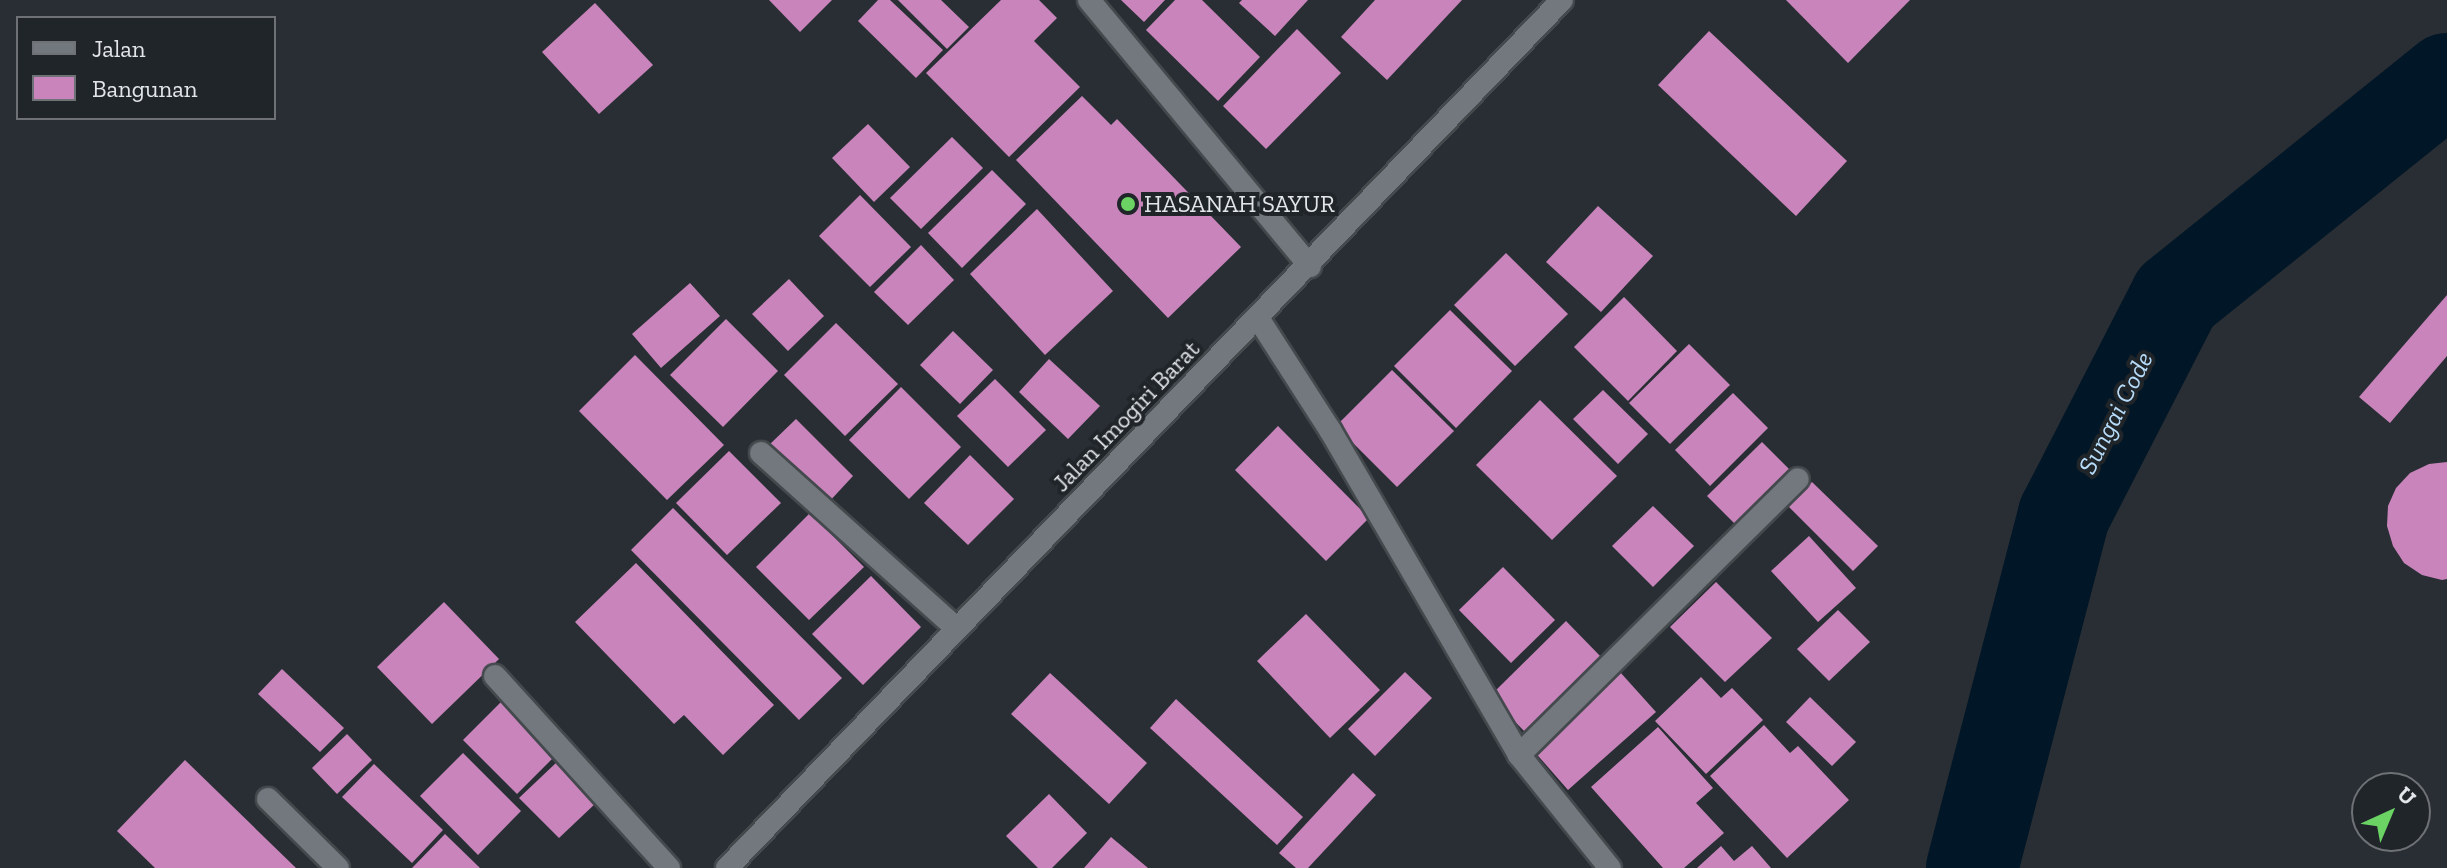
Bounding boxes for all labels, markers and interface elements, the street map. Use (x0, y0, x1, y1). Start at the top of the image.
legend (16, 16, 276, 120)
text: Jalan (92, 34, 146, 63)
text: Bangunan (92, 74, 198, 103)
place label: HASANAH SAYUR (1144, 190, 1335, 218)
marker: HASANAH SAYUR (1119, 195, 1137, 213)
street label: Jalan Imogiri Barat (1047, 335, 1205, 497)
water label: Sungai Code (2072, 347, 2160, 479)
north arrow (2351, 772, 2431, 852)
text: U (2392, 781, 2422, 811)

